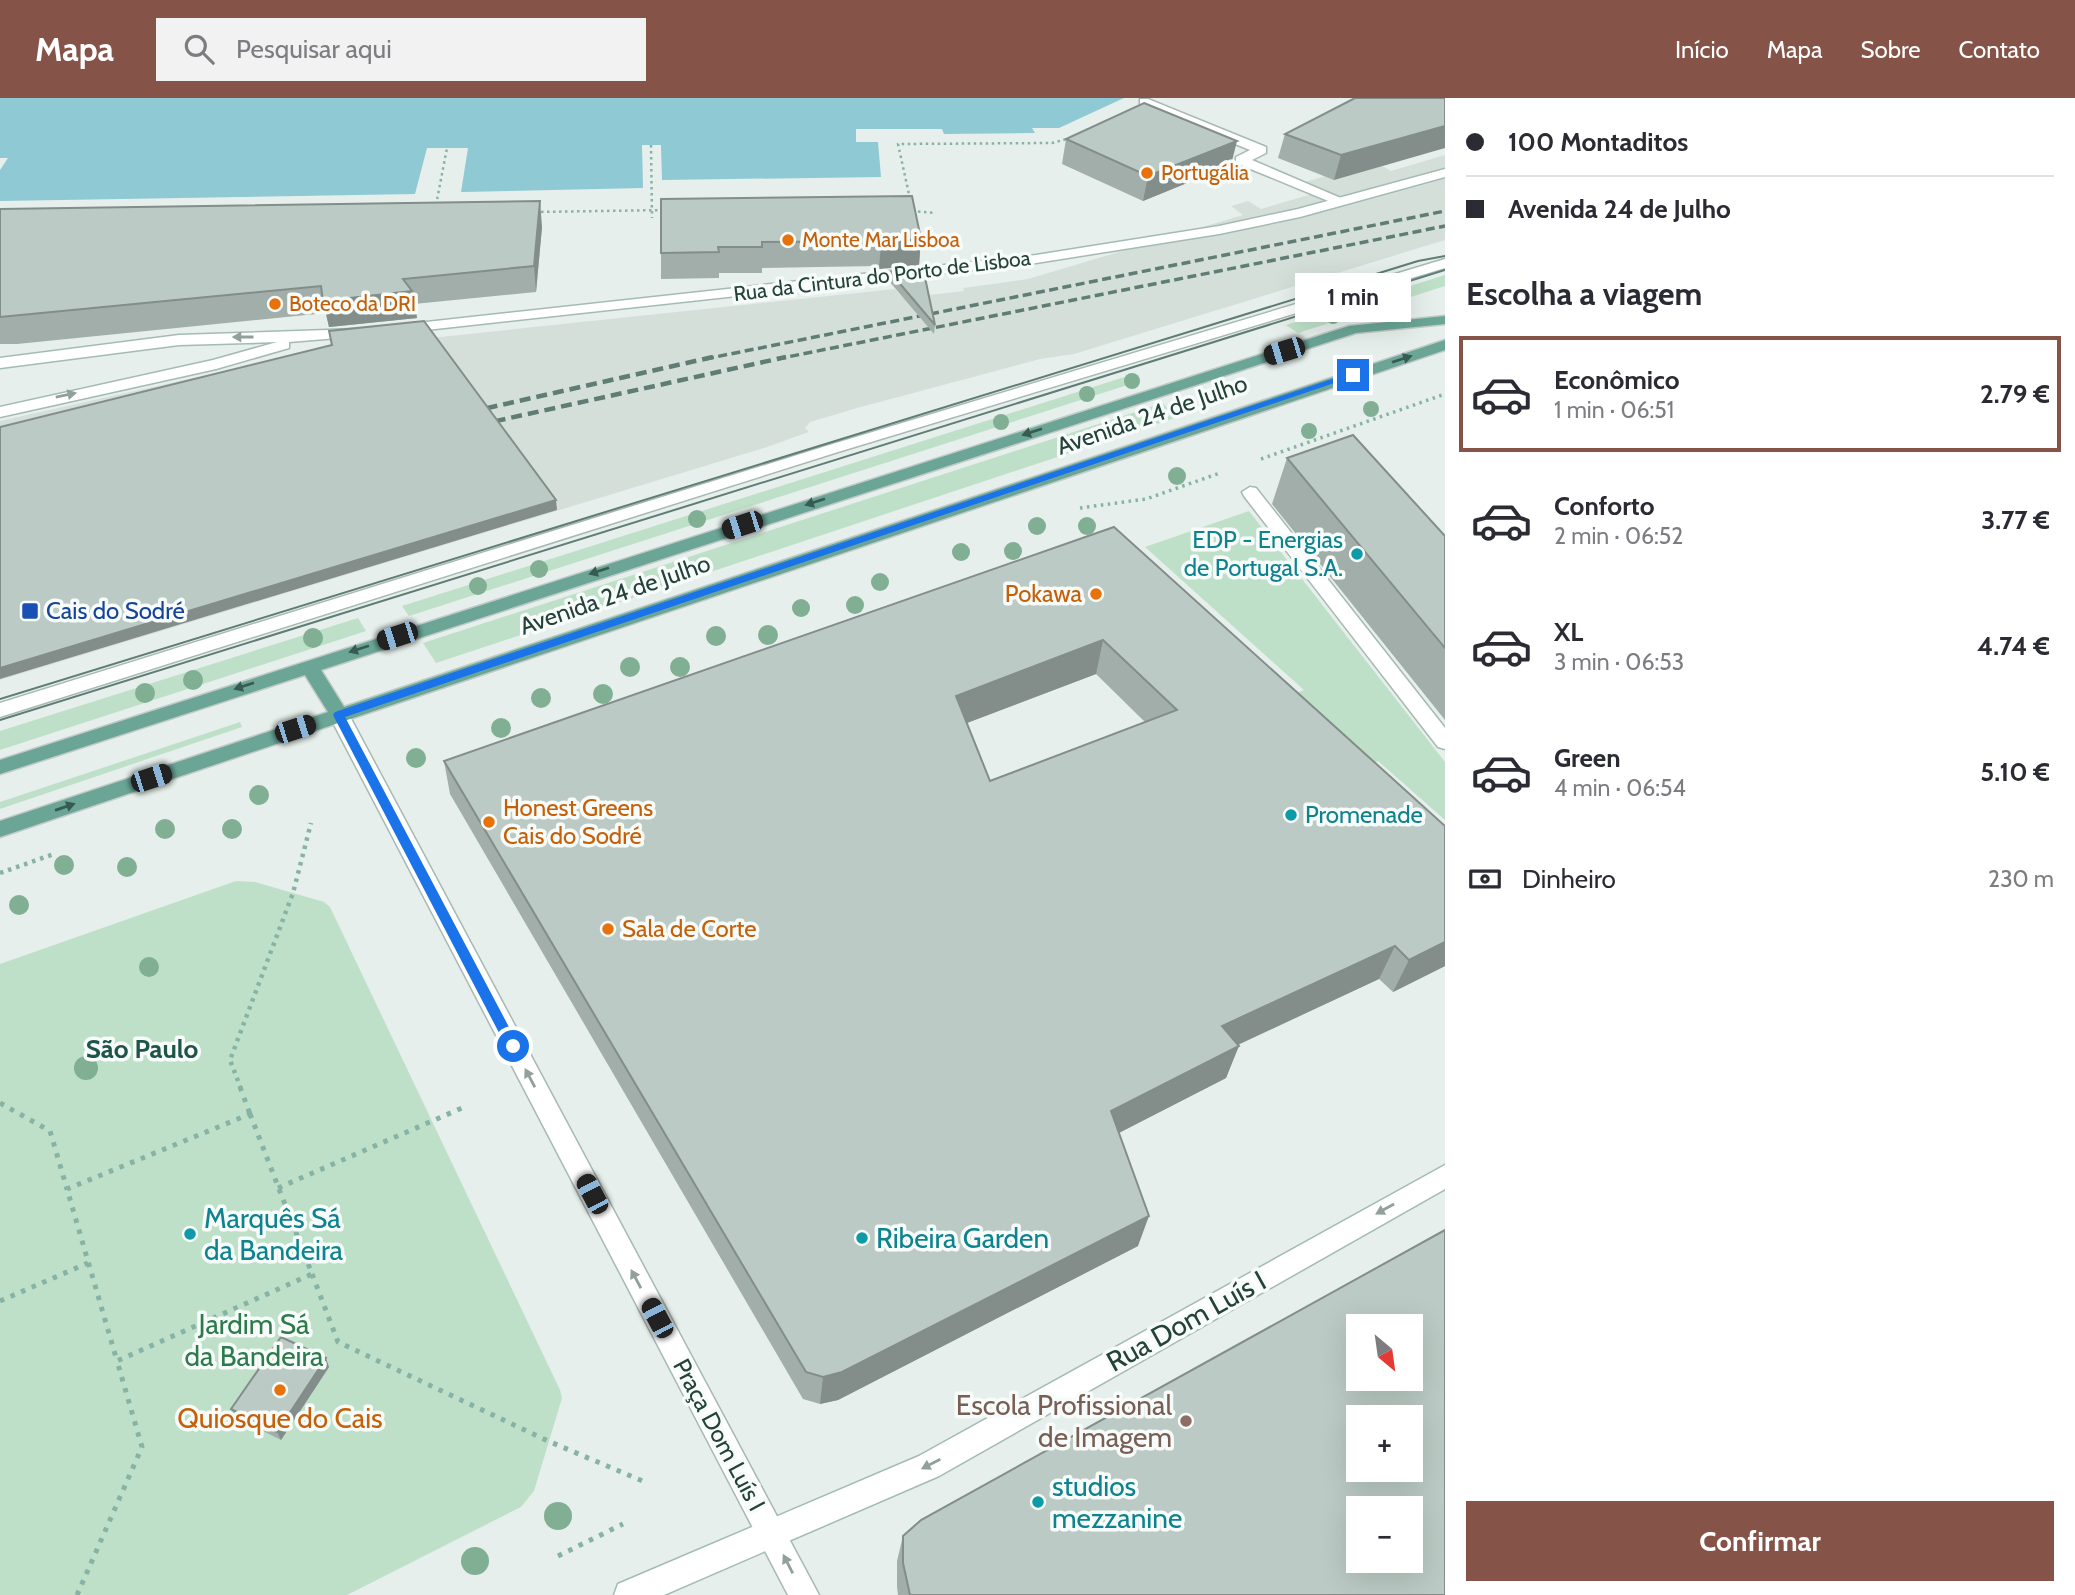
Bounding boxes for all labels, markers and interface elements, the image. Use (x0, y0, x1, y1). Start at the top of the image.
search box (156, 18, 646, 81)
text: Mapa (35, 29, 114, 69)
icon: search (180, 30, 218, 68)
text: Pesquisar aqui (236, 33, 392, 65)
text: Início (1675, 35, 1729, 64)
text: Mapa (1767, 35, 1822, 64)
text: Sobre (1860, 35, 1921, 64)
text: Contato (1959, 35, 2040, 64)
text: 100 Montaditos (1508, 126, 1688, 158)
place label: Portugália (1161, 160, 1249, 185)
marker: Portugália (1139, 165, 1155, 181)
text: Avenida 24 de Julho (1508, 193, 1731, 225)
place label: Monte Mar Lisboa (802, 227, 960, 252)
marker: Monte Mar Lisboa (780, 232, 796, 248)
street label: Rua da Cintura do Porto de Lisboa (732, 245, 1032, 306)
callout: 1 min (1295, 274, 1411, 322)
text: Escolha a viagem (1466, 274, 1702, 313)
text: 1 min (1327, 283, 1379, 311)
place label: Boteco da DRI (289, 291, 416, 316)
marker: Boteco da DRI (267, 296, 283, 312)
one-way arrow (232, 331, 254, 343)
car (1261, 335, 1308, 367)
one-way arrow (1392, 353, 1413, 364)
route end (1337, 359, 1369, 391)
icon: car (1470, 363, 1533, 426)
text: Econômico (1554, 364, 1680, 396)
street label: Avenida 24 de Julho (1053, 368, 1251, 461)
text: 2.79 € (1980, 378, 2050, 410)
one-way arrow (55, 389, 77, 400)
text: 1 min · 06:51 (1554, 396, 1674, 424)
one-way arrow (1021, 427, 1042, 438)
icon: car (1470, 489, 1533, 552)
text: Conforto (1554, 490, 1655, 522)
one-way arrow (805, 497, 826, 507)
text: 3.77 € (1981, 504, 2050, 536)
car (719, 509, 766, 541)
text: 2 min · 06:52 (1554, 522, 1683, 550)
place label: EDP - Energias de Portugal S.A. (1184, 525, 1343, 582)
marker: EDP - Energias de Portugal S.A. (1349, 546, 1365, 562)
street label: Avenida 24 de Julho (516, 548, 714, 641)
one-way arrow (588, 566, 609, 577)
place label: Pokawa (1005, 579, 1082, 608)
marker: Pokawa (1088, 586, 1104, 602)
place label: Cais do Sodré (46, 596, 185, 625)
marker: Cais do Sodré (20, 601, 40, 621)
icon: car (1470, 615, 1533, 678)
text: XL (1554, 616, 1583, 648)
car (374, 620, 421, 652)
text: 4.74 € (1977, 630, 2050, 662)
one-way arrow (348, 644, 369, 654)
text: 3 min · 06:53 (1554, 648, 1684, 676)
one-way arrow (234, 681, 255, 692)
car (272, 713, 319, 745)
icon: car (1470, 741, 1533, 804)
text: Green (1554, 742, 1621, 774)
text: 5.10 € (1980, 756, 2050, 788)
car (128, 762, 175, 794)
text: 4 min · 06:54 (1554, 774, 1686, 802)
place label: Honest Greens Cais do Sodré (503, 793, 653, 850)
place label: Promenade (1305, 800, 1423, 829)
one-way arrow (54, 801, 75, 812)
marker: Promenade (1283, 807, 1299, 823)
marker: Honest Greens Cais do Sodré (481, 814, 497, 830)
icon: cash (1466, 860, 1504, 898)
text: Dinheiro (1522, 863, 1616, 895)
text: 230 m (1988, 865, 2054, 893)
place label: Sala de Corte (622, 914, 757, 943)
marker: Sala de Corte (600, 921, 616, 937)
route start (497, 1030, 529, 1062)
district label: São Paulo (86, 1033, 198, 1065)
one-way arrow (524, 1068, 535, 1088)
car (573, 1171, 612, 1217)
place label: Marquês Sá da Bandeira (204, 1201, 344, 1267)
one-way arrow (1376, 1203, 1395, 1215)
place label: Ribeira Garden (876, 1221, 1049, 1255)
marker: Marquês Sá da Bandeira (182, 1226, 198, 1242)
marker: Ribeira Garden (854, 1230, 870, 1246)
street label: Rua Dom Luís I (1100, 1263, 1272, 1379)
one-way arrow (631, 1269, 642, 1289)
car (638, 1295, 677, 1341)
park label: Jardim Sá da Bandeira (185, 1307, 324, 1373)
north arrow (1346, 1314, 1423, 1391)
map controls (1346, 1314, 1423, 1573)
street label: Praça Dom Luís I (667, 1354, 772, 1516)
marker: Quiosque do Cais (272, 1382, 288, 1398)
place label: Escola Profissional de Imagem (956, 1388, 1172, 1454)
place label: Quiosque do Cais (177, 1401, 383, 1435)
button: + (1346, 1405, 1423, 1482)
marker: Escola Profissional de Imagem (1178, 1413, 1194, 1429)
one-way arrow (920, 1458, 940, 1470)
place label: studios mezzanine (1052, 1469, 1182, 1535)
marker: studios mezzanine (1030, 1494, 1046, 1510)
button: − (1346, 1496, 1423, 1573)
button: Confirmar (1466, 1501, 2054, 1581)
one-way arrow (782, 1554, 794, 1574)

